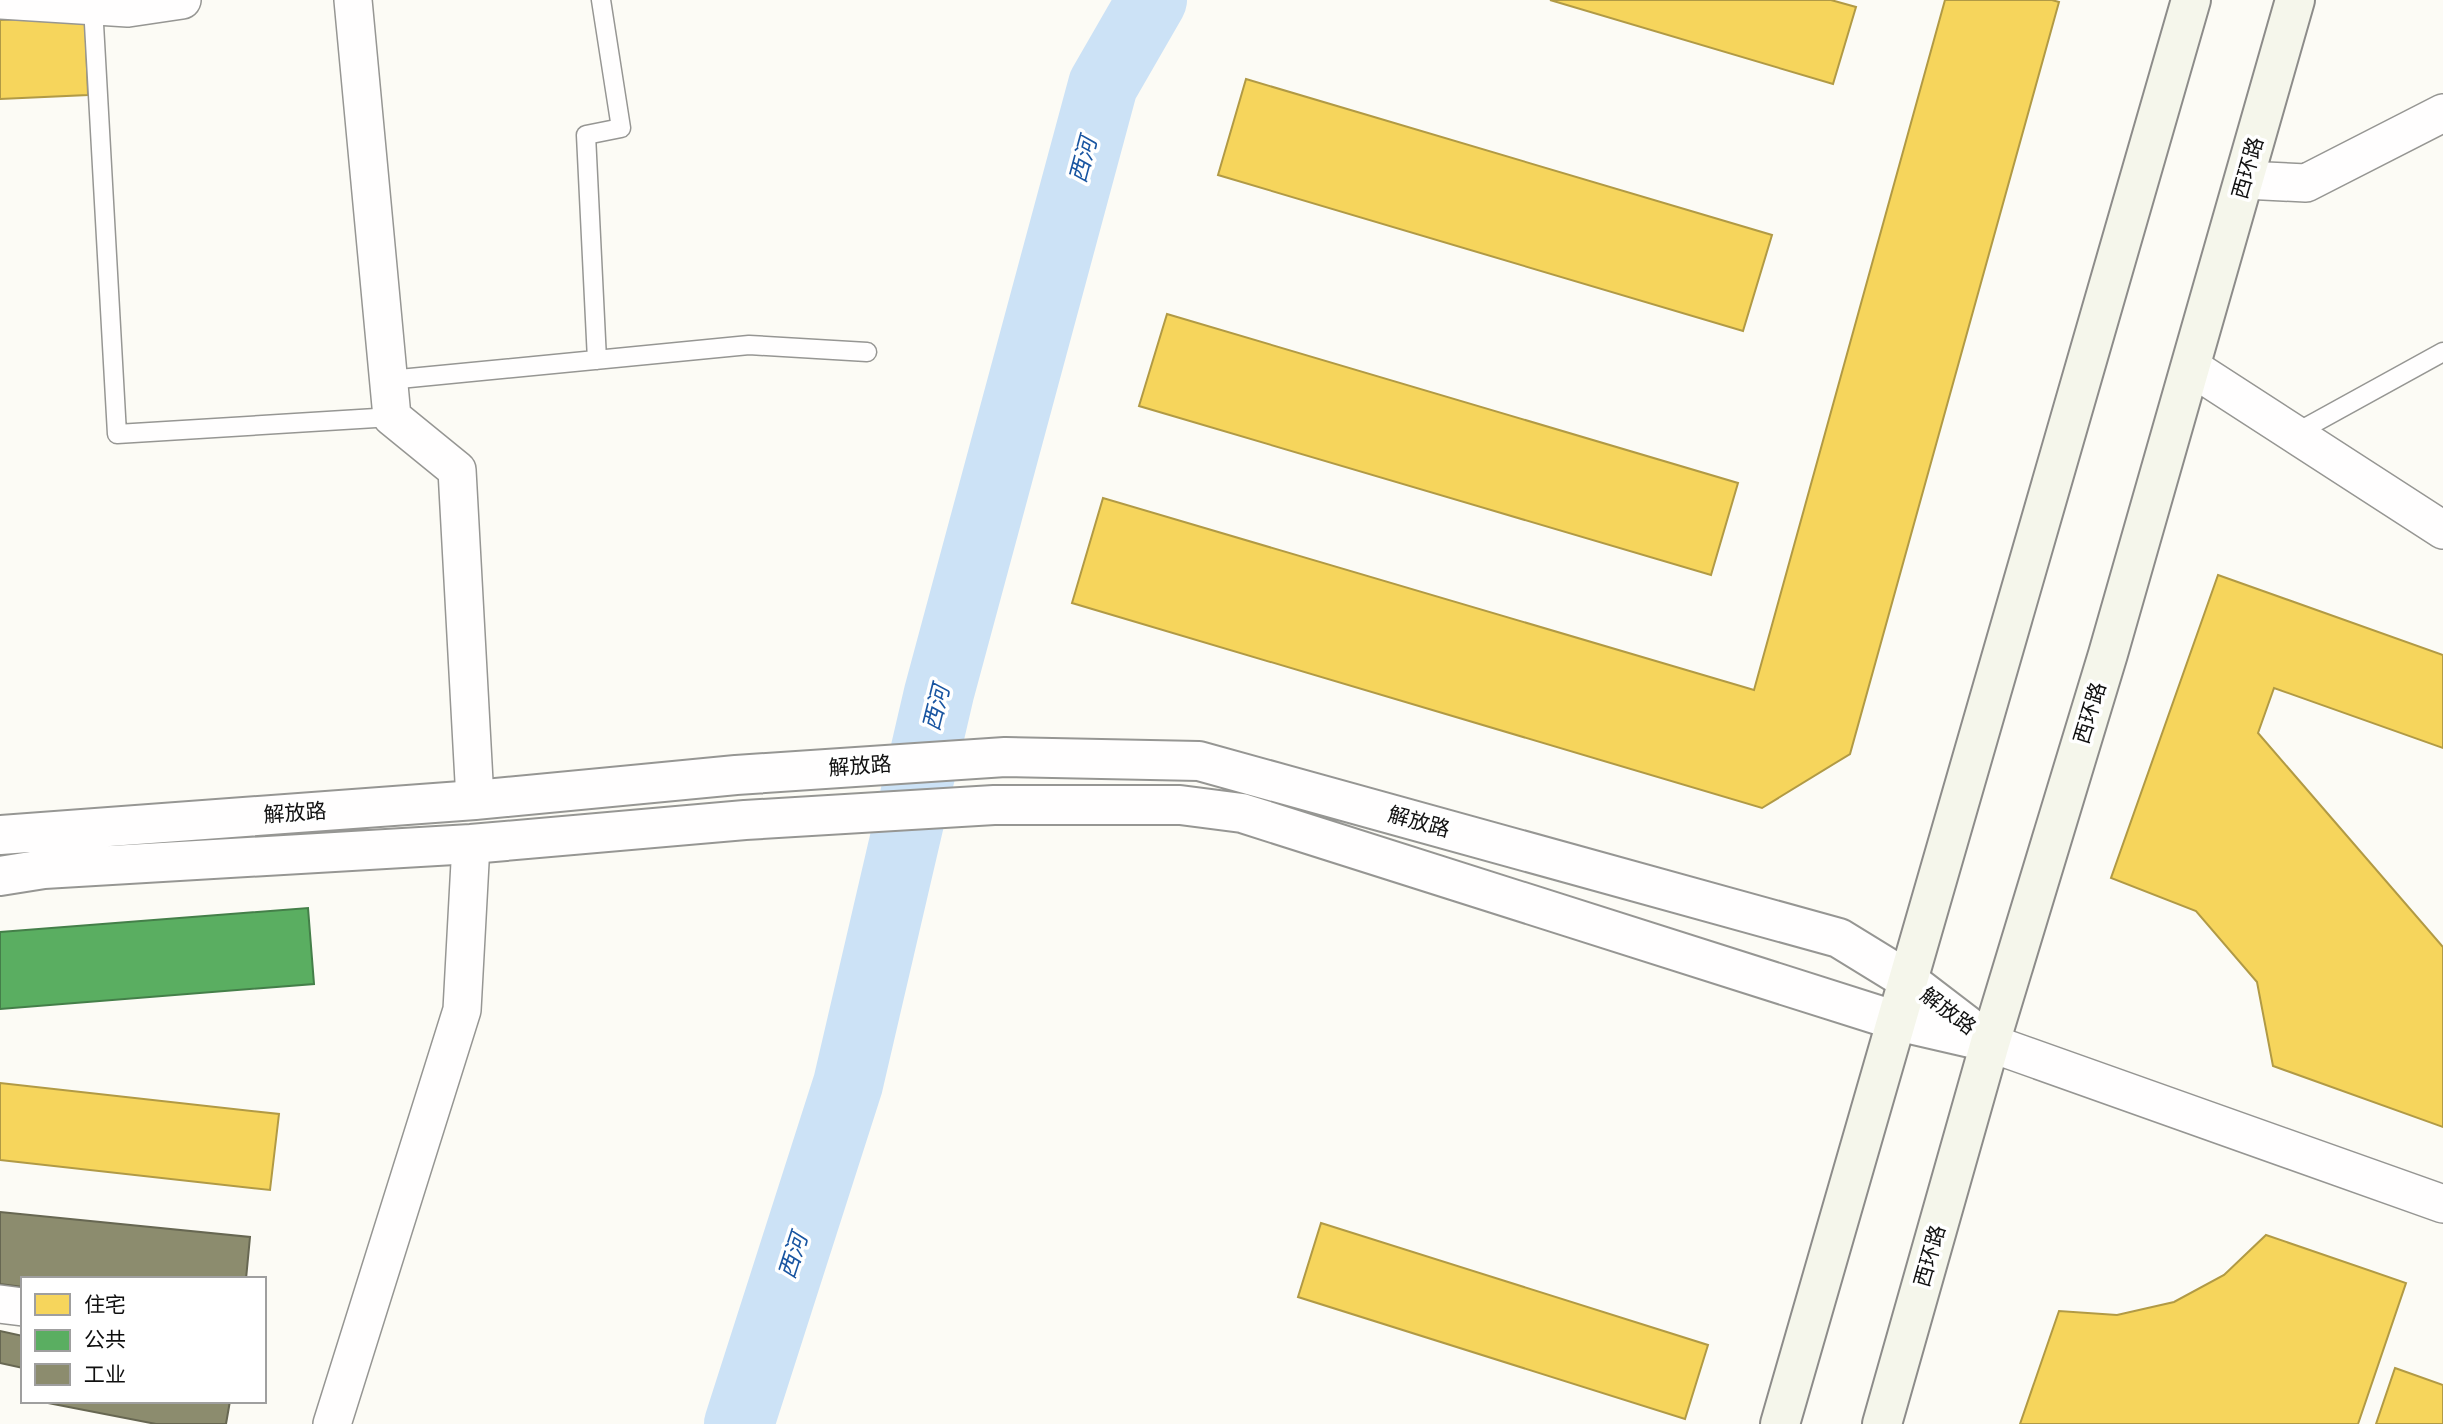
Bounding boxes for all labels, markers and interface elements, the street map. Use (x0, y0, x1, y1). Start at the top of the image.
water label: 西河 (1064, 131, 1104, 186)
street label: 西环路 (2228, 134, 2268, 202)
water label: 西河 (918, 679, 956, 734)
street label: 西环路 (2069, 679, 2111, 747)
street label: 解放路 (828, 752, 892, 780)
street label: 解放路 (263, 799, 327, 827)
street label: 解放路 (1385, 802, 1453, 842)
street label: 解放路 (1916, 982, 1980, 1040)
street label: 西环路 (1910, 1222, 1950, 1290)
water label: 西河 (774, 1226, 815, 1282)
legend (21, 1277, 266, 1403)
text: 住宅 (84, 1293, 126, 1317)
text: 公共 (84, 1328, 126, 1352)
text: 工业 (84, 1363, 126, 1387)

